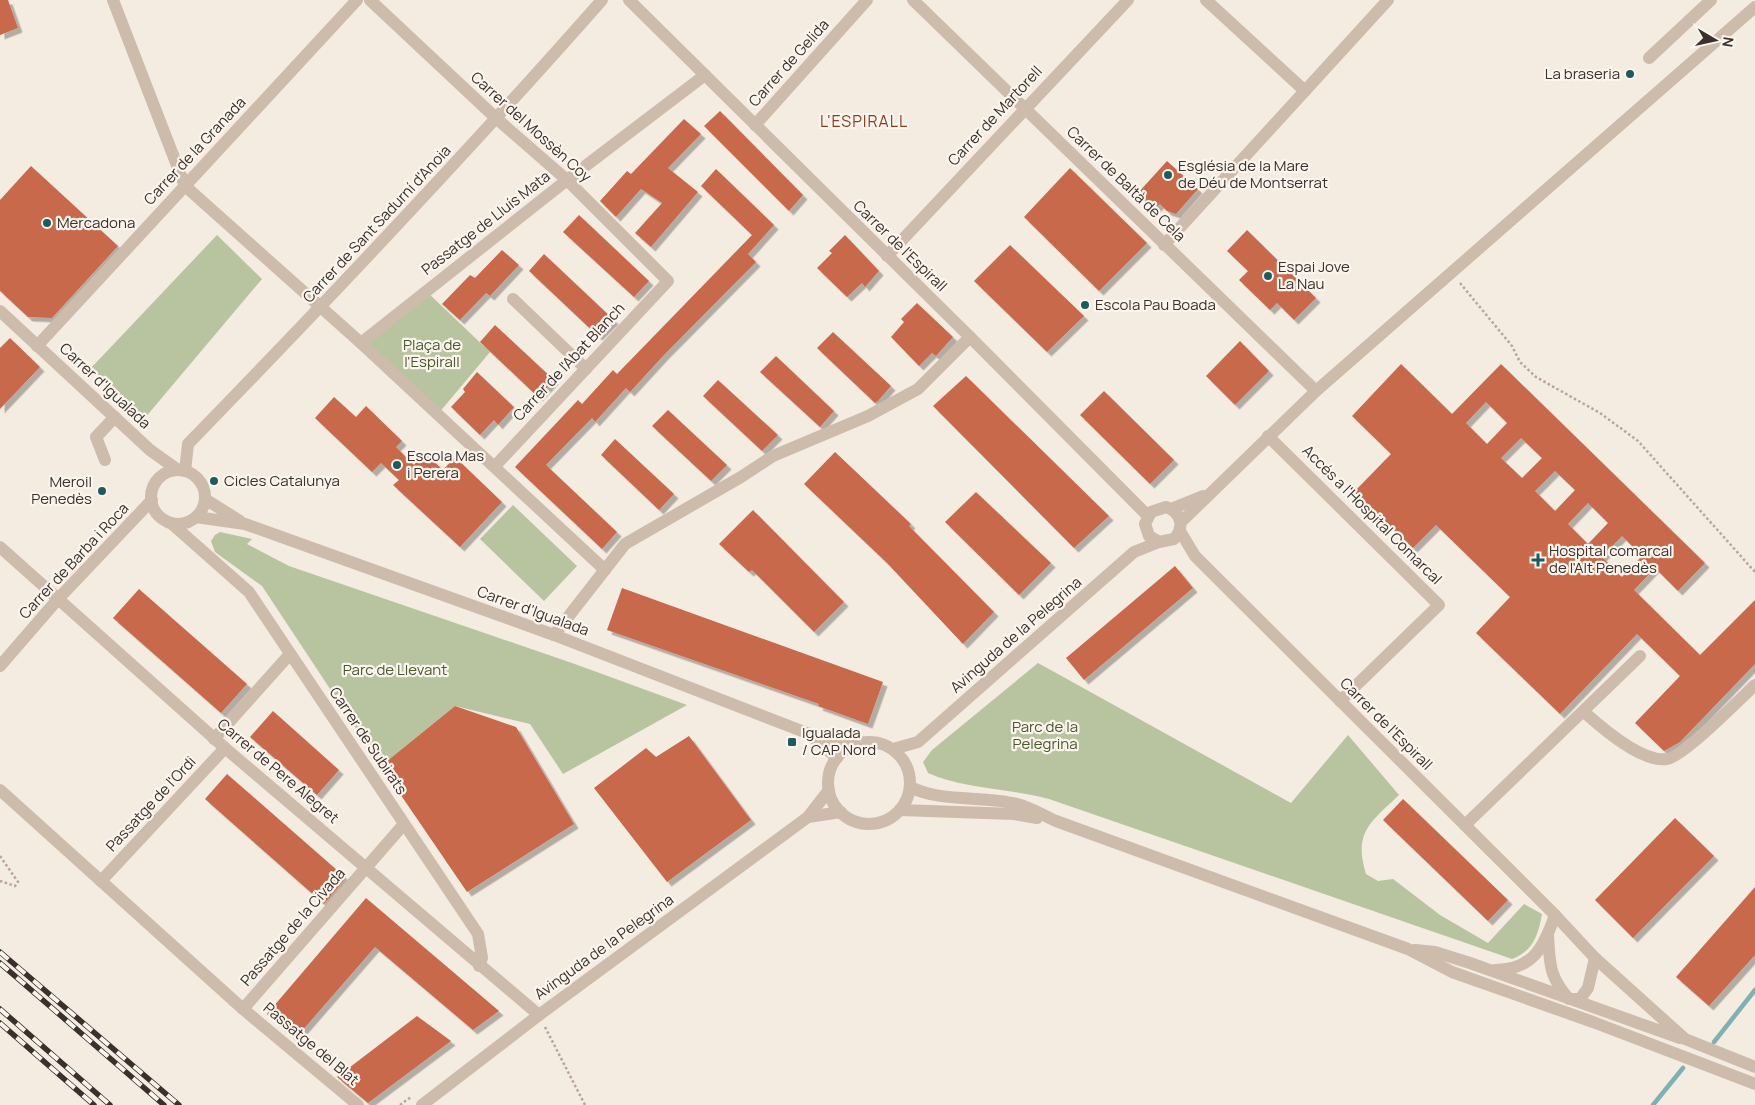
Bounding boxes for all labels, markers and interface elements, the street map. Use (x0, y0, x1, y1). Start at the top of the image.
street label: Carrer de Gelida (744, 14, 834, 111)
north arrow (1690, 15, 1740, 65)
text: N (1718, 36, 1739, 49)
street label: Carrer de Martorell (943, 61, 1046, 170)
place label: La braseria (1545, 63, 1620, 84)
street label: Carrer del Mossèn Coy (466, 67, 596, 187)
marker: La braseria (1624, 68, 1636, 80)
street label: Carrer de la Granada (139, 92, 250, 209)
district label: L'ESPIRALL (820, 110, 908, 132)
street label: Carrer de Baltà de Cela (1062, 121, 1190, 246)
street label: Carrer de Sant Sadurní d'Anoia (298, 140, 455, 307)
place label: Església de la Mare de Déu de Montserrat (1178, 155, 1328, 193)
street label: Passatge de Lluís Mata (417, 166, 554, 280)
marker: Església de la Mare de Déu de Montserrat (1162, 169, 1174, 181)
street label: Carrer de l'Espirall (849, 195, 952, 296)
place label: Mercadona (57, 212, 135, 233)
marker: Mercadona (41, 217, 53, 229)
place label: Espai Jove La Nau (1278, 256, 1350, 294)
marker: Espai Jove La Nau (1262, 270, 1274, 282)
place label: Escola Pau Boada (1095, 294, 1216, 315)
street label: Carrer de l'Abat Blanch (508, 298, 629, 425)
marker: Escola Pau Boada (1079, 299, 1091, 311)
park label: Plaça de l'Espirall (403, 334, 461, 372)
street label: Carrer d'Igualada (55, 338, 156, 433)
street label: Accés a l'Hospital Comarcal (1298, 440, 1447, 589)
place label: Escola Mas i Perera (407, 445, 484, 483)
marker: Escola Mas i Perera (391, 459, 403, 471)
place label: Cicles Catalunya (224, 470, 340, 491)
place label: Meroil Penedès (31, 471, 92, 509)
marker: Cicles Catalunya (208, 475, 220, 487)
marker: Meroil Penedès (96, 485, 108, 497)
street label: Carrer de Barba i Roca (14, 498, 133, 623)
place label: Hospital comarcal de l'Alt Penedès (1549, 540, 1673, 578)
marker: Hospital comarcal de l'Alt Penedès (1531, 553, 1545, 567)
street label: Avinguda de la Pelegrina (946, 572, 1086, 697)
street label: Carrer d'Igualada (474, 581, 592, 641)
park label: Parc de Llevant (343, 659, 447, 680)
street label: Carrer de l'Espirall (1335, 673, 1437, 775)
street label: Carrer de Subirats (325, 683, 412, 799)
street label: Carrer de Pere Alegret (213, 713, 344, 828)
park label: Parc de la Pelegrina (1012, 716, 1078, 754)
place label: Igualada / CAP Nord (802, 722, 876, 760)
marker: Igualada / CAP Nord (786, 736, 798, 748)
street label: Passatge de l'Ordi (101, 751, 200, 856)
street label: Passatge de la Civada (235, 863, 350, 990)
street label: Avinguda de la Pelegrina (530, 889, 678, 1004)
street label: Passatge del Blat (259, 997, 364, 1090)

